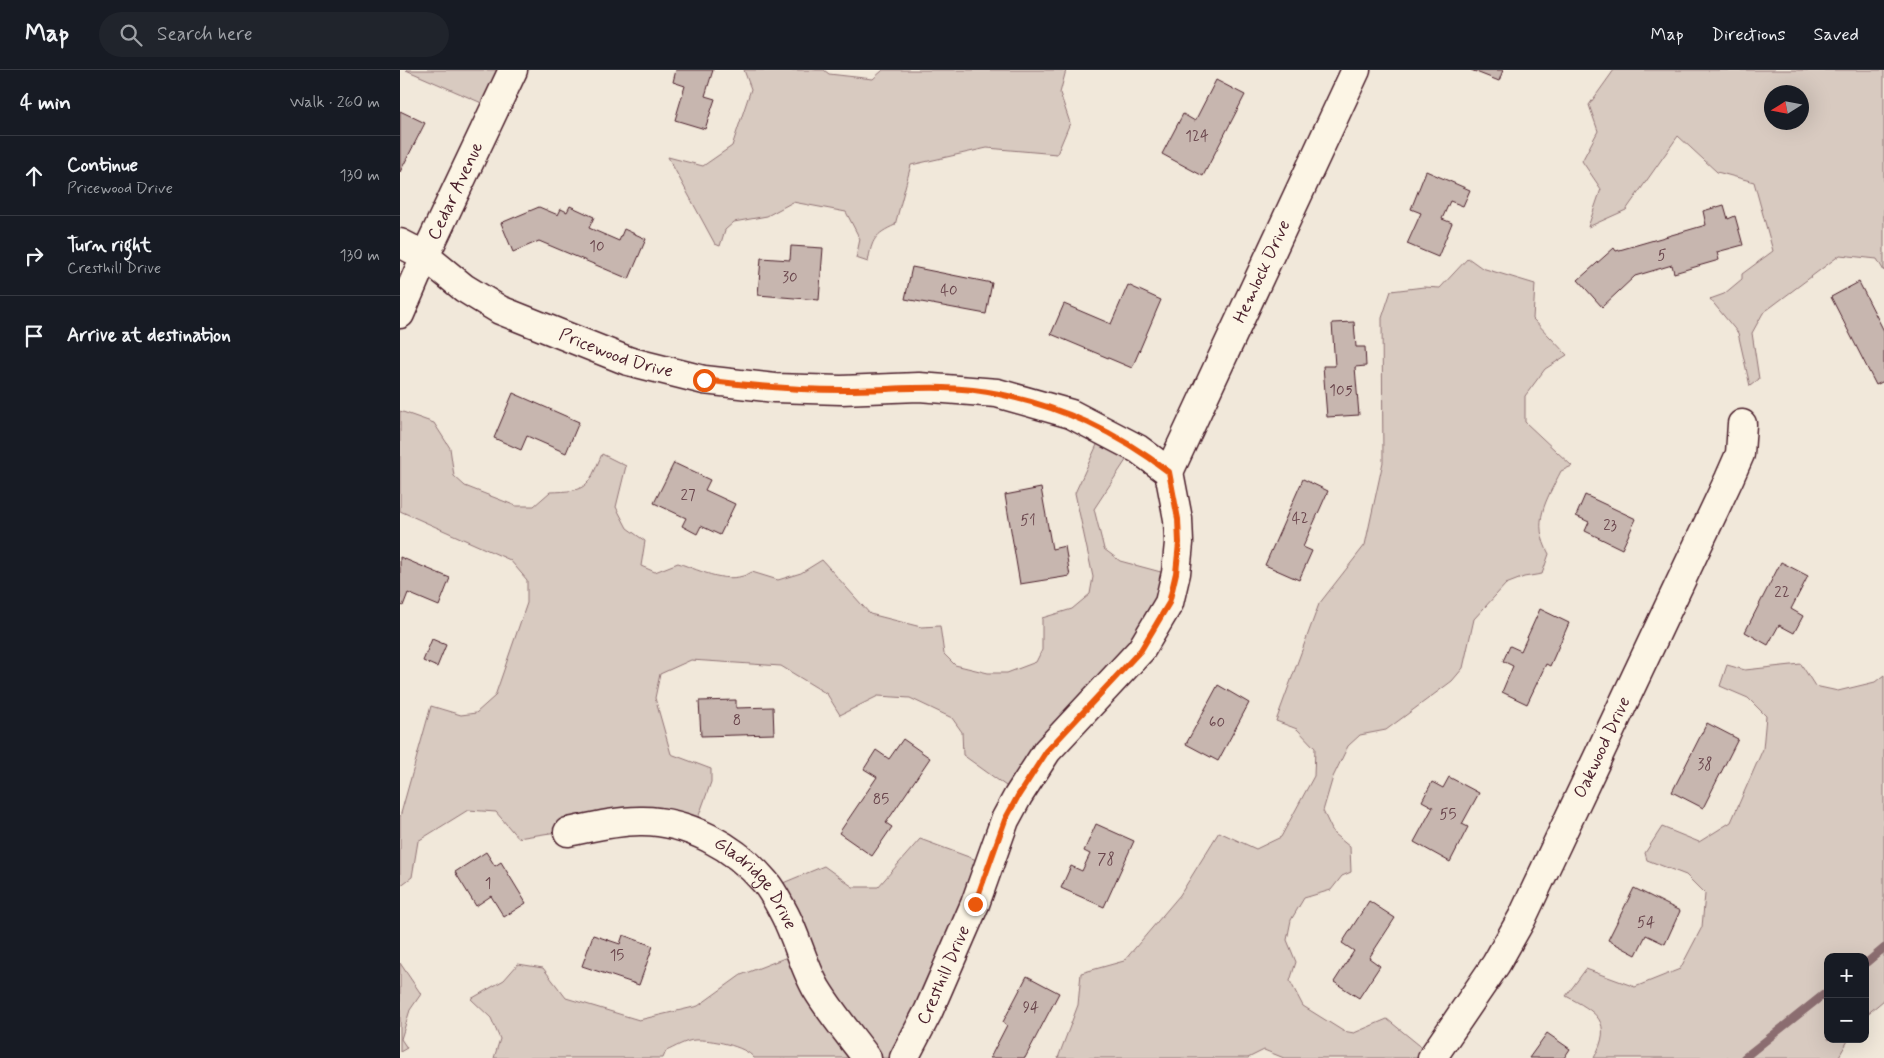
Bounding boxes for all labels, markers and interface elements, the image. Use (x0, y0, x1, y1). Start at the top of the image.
search box (99, 12, 449, 57)
text: Map (25, 19, 69, 50)
icon: search (117, 21, 145, 49)
text: Search here (157, 22, 253, 47)
text: Map (1651, 23, 1684, 47)
text: Directions (1712, 23, 1786, 47)
text: Saved (1814, 23, 1859, 47)
north arrow (1764, 85, 1809, 130)
text: 4 min (20, 89, 71, 117)
text: Walk · 260 m (290, 92, 380, 113)
house number: 124 (1185, 127, 1209, 147)
street label: Cedar Avenue (422, 138, 489, 244)
text: Continue (67, 153, 138, 178)
icon: ahead (20, 162, 48, 190)
text: 130 m (339, 165, 380, 186)
text: Pricewood Drive (67, 178, 173, 199)
street label: Hemlock Drive (1228, 216, 1297, 327)
text: Turn right (67, 233, 151, 258)
house number: 10 (589, 237, 605, 257)
icon: right (20, 242, 48, 270)
text: 130 m (339, 245, 380, 266)
house number: 5 (1657, 246, 1667, 266)
text: Cresthill Drive (67, 258, 161, 279)
house number: 30 (782, 268, 798, 288)
house number: 40 (940, 281, 958, 301)
icon: arrive (20, 322, 48, 350)
text: Arrive at destination (67, 323, 231, 348)
street label: Pricewood Drive (556, 323, 676, 384)
route start (693, 369, 716, 392)
house number: 105 (1329, 381, 1353, 401)
house number: 27 (681, 486, 696, 506)
house number: 42 (1292, 509, 1308, 529)
house number: 51 (1020, 511, 1036, 531)
house number: 23 (1603, 516, 1617, 536)
house number: 22 (1774, 583, 1790, 603)
street label: Oakwood Drive (1568, 693, 1637, 802)
house number: 8 (733, 711, 741, 731)
house number: 60 (1209, 713, 1225, 733)
house number: 38 (1697, 755, 1713, 775)
house number: 85 (873, 790, 889, 810)
house number: 55 (1440, 805, 1457, 825)
street label: Gladridge Drive (709, 831, 802, 933)
house number: 78 (1097, 850, 1115, 870)
house number: 1 (485, 874, 491, 894)
route end (964, 893, 987, 916)
house number: 54 (1637, 913, 1655, 933)
street label: Cresthill Drive (911, 922, 976, 1029)
house number: 15 (610, 946, 624, 966)
map controls (1824, 953, 1869, 1043)
button: + (1824, 953, 1869, 998)
house number: 94 (1023, 998, 1039, 1018)
button: − (1824, 998, 1869, 1043)

